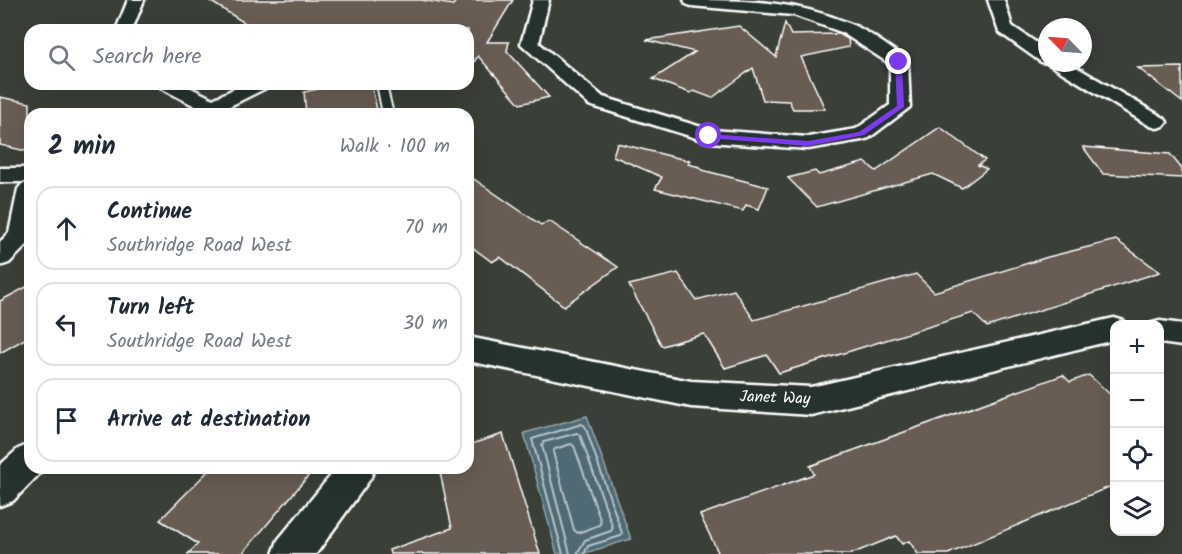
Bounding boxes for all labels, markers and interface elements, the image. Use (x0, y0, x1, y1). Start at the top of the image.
north arrow (1038, 18, 1092, 72)
search box (24, 24, 474, 90)
text: Search here (93, 40, 201, 75)
icon: search (45, 41, 78, 74)
route end (885, 48, 911, 74)
route start (695, 122, 721, 148)
text: 2 min (48, 126, 116, 168)
text: Walk · 100 m (340, 131, 450, 163)
text: Continue (107, 195, 192, 230)
icon: ahead (50, 212, 83, 245)
text: 70 m (405, 212, 448, 244)
text: Southridge Road West (107, 230, 292, 262)
text: Turn left (107, 291, 194, 326)
icon: left (50, 308, 83, 341)
text: 30 m (403, 308, 448, 340)
map controls (1110, 320, 1164, 536)
button: + (1110, 320, 1164, 374)
text: Southridge Road West (107, 326, 292, 358)
button: − (1110, 374, 1164, 428)
street label: Janet Way (739, 384, 811, 412)
text: Arrive at destination (107, 403, 310, 438)
icon: arrive (50, 404, 83, 437)
button: locate (1110, 428, 1164, 482)
button: layers (1110, 482, 1164, 536)

